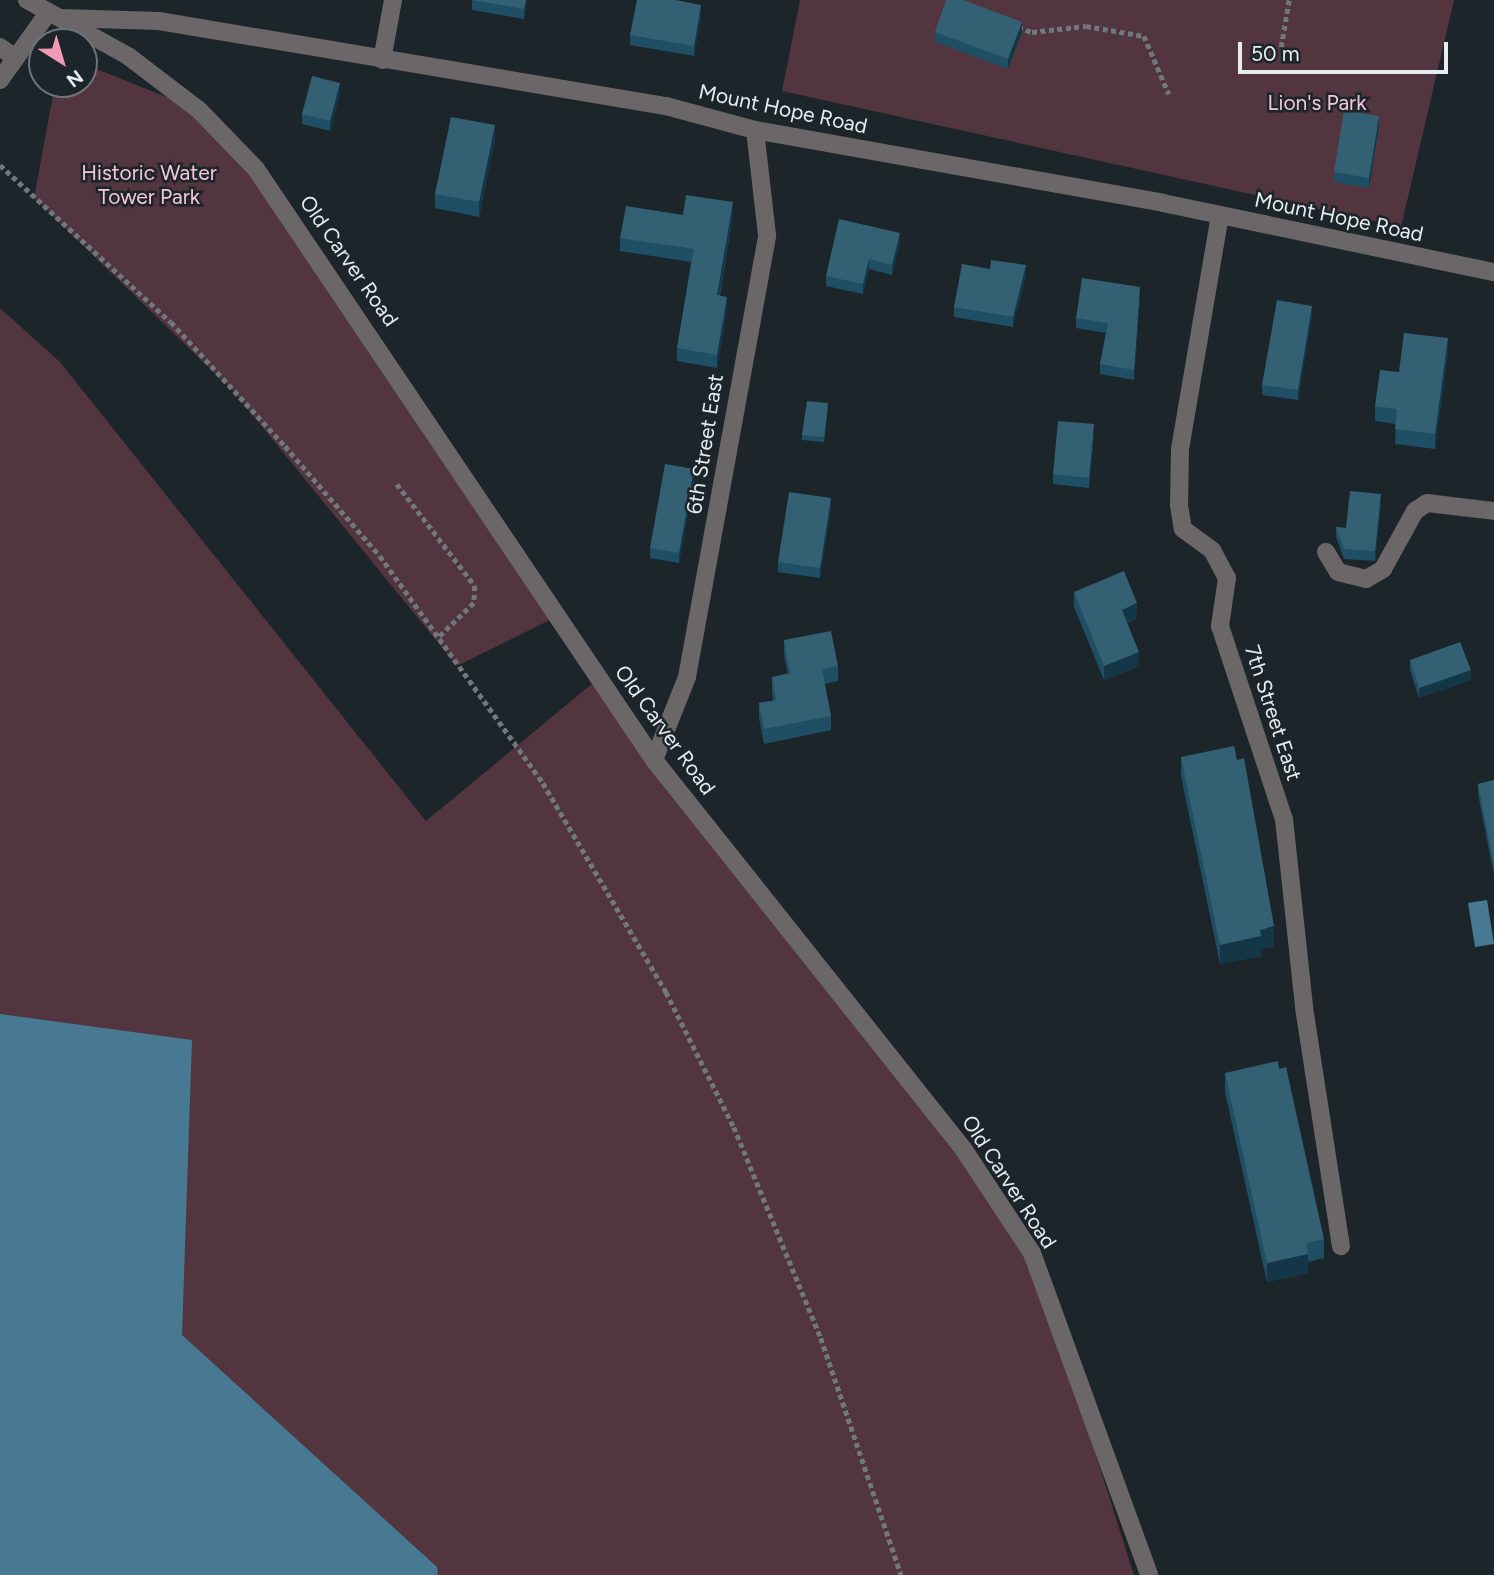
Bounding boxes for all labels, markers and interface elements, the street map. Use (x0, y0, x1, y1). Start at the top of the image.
north arrow (28, 28, 98, 98)
scale bar (1242, 28, 1452, 72)
text: 50 m (1251, 41, 1300, 66)
text: N (62, 65, 88, 92)
street label: Mount Hope Road (696, 79, 870, 139)
park label: Lion's Park (1268, 90, 1366, 116)
park label: Historic Water Tower Park (81, 160, 217, 210)
street label: Mount Hope Road (1252, 187, 1426, 247)
street label: Old Carver Road (294, 191, 404, 331)
street label: 6th Street East (681, 372, 729, 516)
street label: 7th Street East (1239, 642, 1307, 784)
street label: Old Carver Road (610, 660, 720, 800)
street label: Old Carver Road (956, 1111, 1062, 1253)

